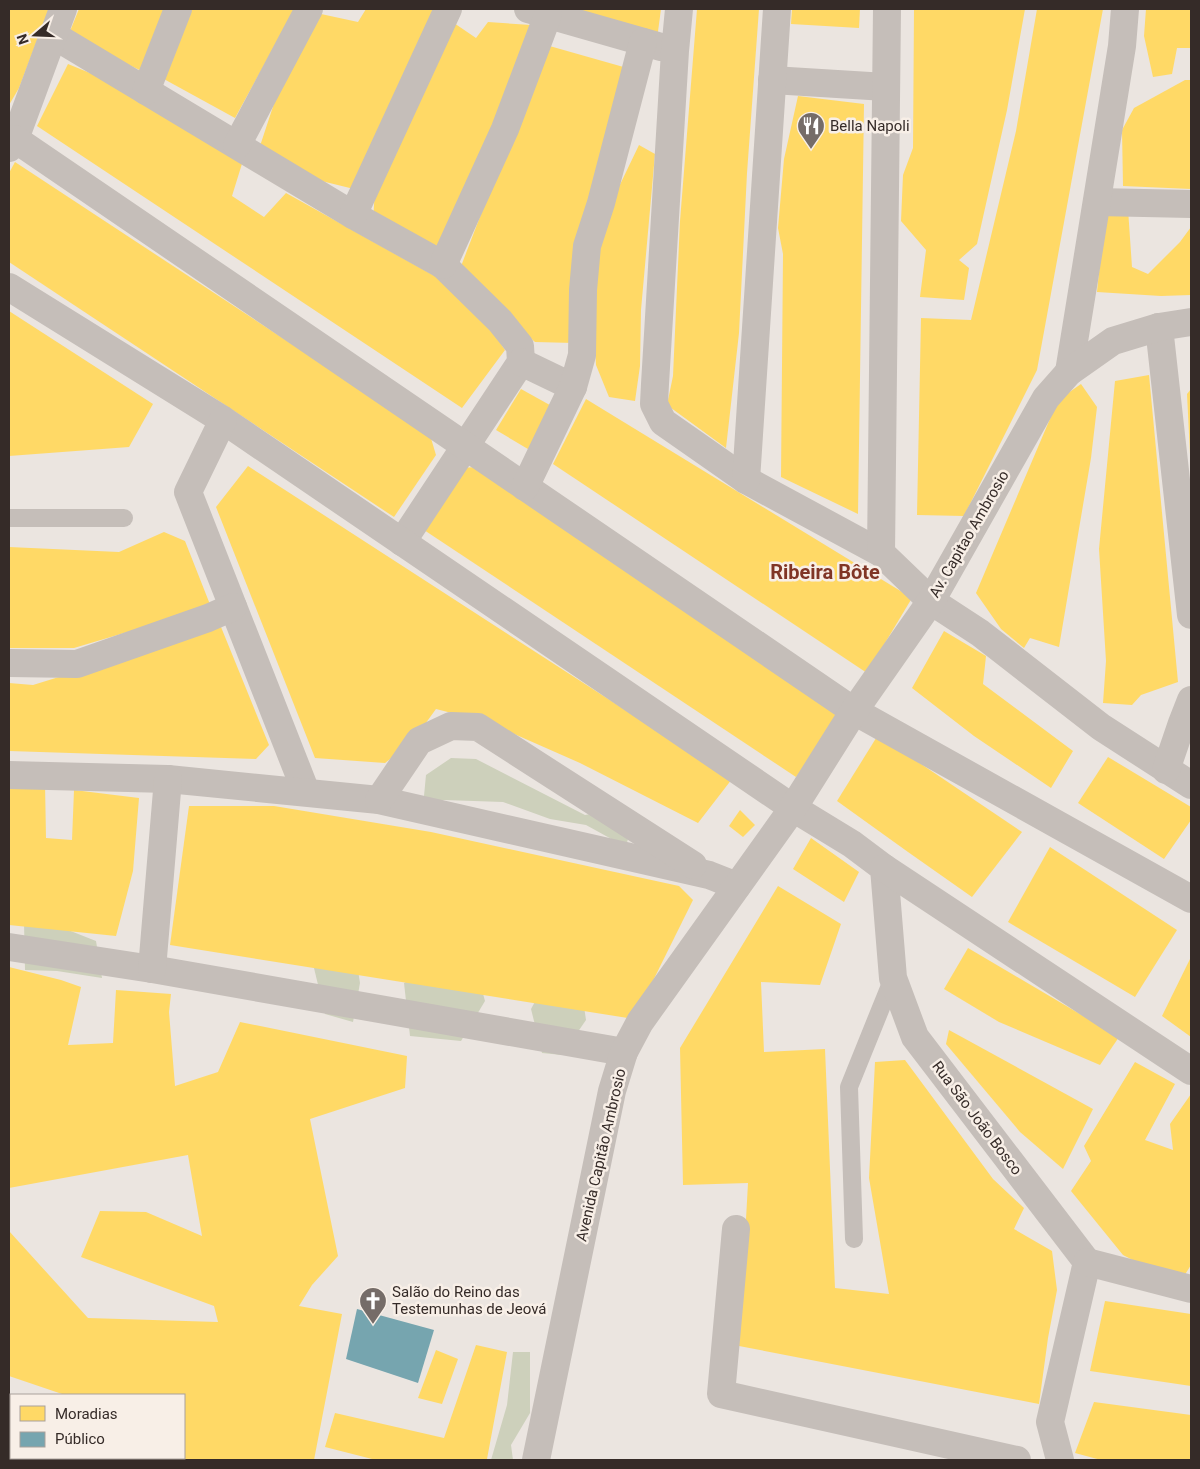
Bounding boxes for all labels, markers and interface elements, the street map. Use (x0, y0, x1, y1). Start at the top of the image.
north arrow (10, 10, 60, 60)
text: N (14, 32, 32, 47)
restaurant icon: Bella Napoli (796, 111, 826, 150)
place label: Bella Napoli (830, 117, 910, 135)
street label: Av. Capitao Ambrosio (925, 467, 1013, 601)
district label: Ribeira Bôte (770, 560, 880, 584)
street label: Rua São João Bosco (928, 1057, 1026, 1179)
street label: Avenida Capitão Ambrosio (572, 1067, 630, 1243)
place label: Salão do Reino das Testemunhas de Jeová (392, 1283, 547, 1318)
church icon: Salão do Reino das Testemunhas de Jeová (358, 1286, 388, 1325)
legend (10, 1394, 185, 1459)
text: Moradias (55, 1405, 118, 1423)
text: Público (55, 1430, 105, 1448)

